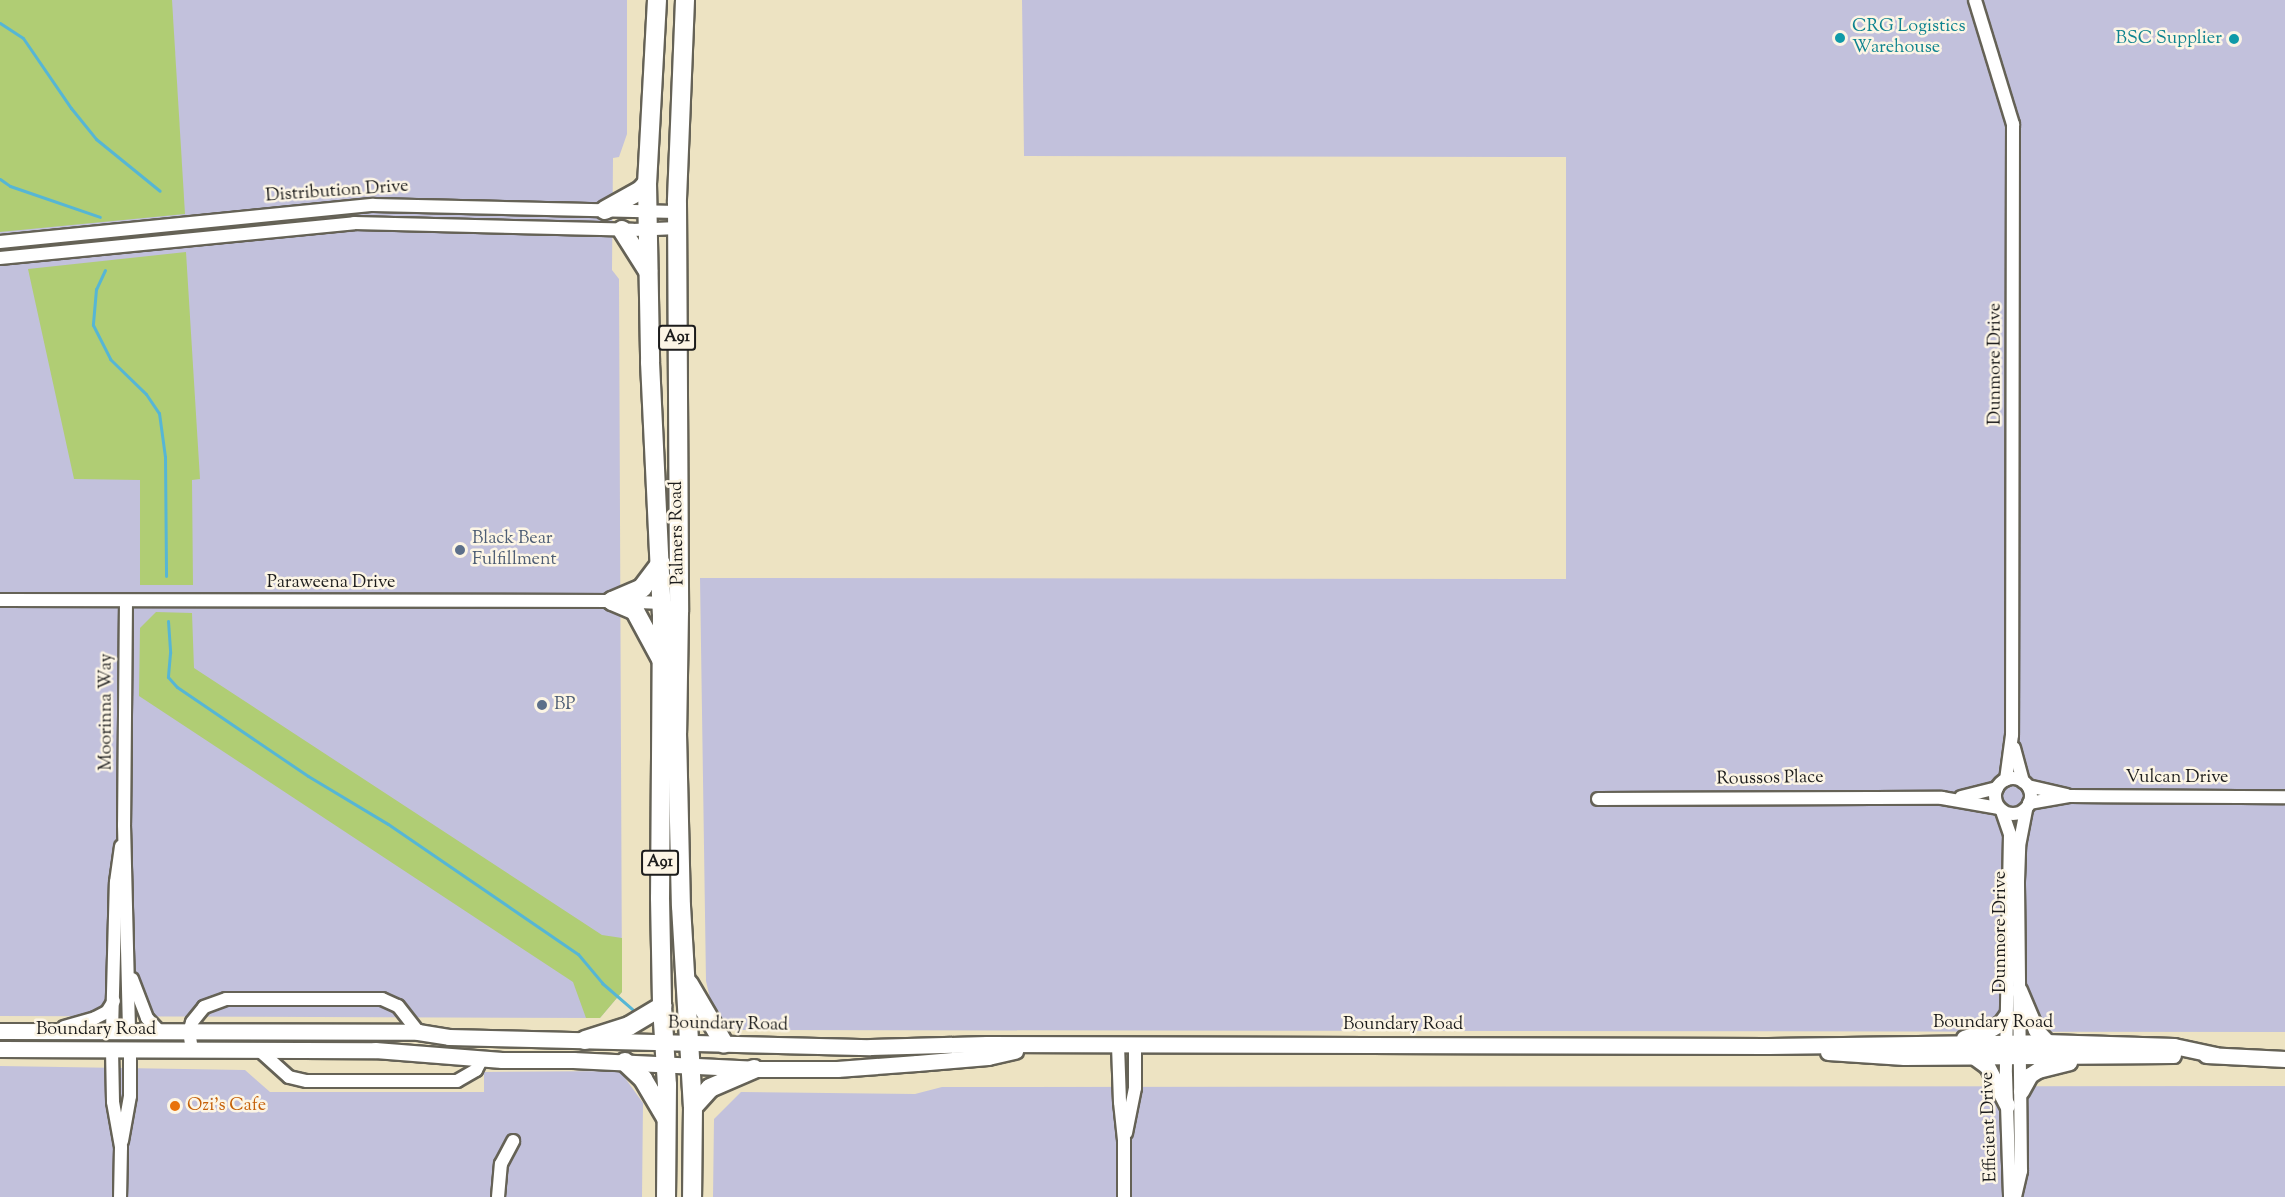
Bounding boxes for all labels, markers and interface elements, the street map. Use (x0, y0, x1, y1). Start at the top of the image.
place label: CRG Logistics Warehouse (1852, 17, 1966, 60)
place label: BSC Supplier (2116, 28, 2222, 50)
marker: CRG Logistics Warehouse (1833, 31, 1847, 45)
marker: BSC Supplier (2227, 32, 2241, 46)
street label: Distribution Drive (265, 176, 409, 208)
street label: Dunmore Drive (1985, 303, 2007, 425)
road number: A91 (658, 325, 696, 351)
street label: Palmers Road (666, 481, 690, 585)
place label: Black Bear Fulfillment (472, 529, 557, 572)
marker: Black Bear Fulfillment (453, 543, 467, 557)
street label: Paraweena Drive (267, 572, 395, 594)
street label: Moorinna Way (96, 653, 118, 771)
place label: BP (554, 694, 575, 716)
marker: BP (535, 698, 549, 712)
street label: Roussos Place (1716, 767, 1824, 791)
street label: Vulcan Drive (2126, 767, 2228, 789)
road number: A91 (640, 850, 680, 876)
street label: Dunmore Drive (1990, 871, 2012, 993)
street label: Boundary Road (1933, 1012, 2053, 1034)
street label: Boundary Road (668, 1013, 788, 1037)
street label: Boundary Road (1343, 1014, 1463, 1036)
street label: Boundary Road (36, 1019, 156, 1041)
street label: Efficient Drive (1977, 1071, 2003, 1183)
place label: Ozi's Cafe (187, 1095, 266, 1117)
marker: Ozi's Cafe (168, 1099, 182, 1113)

